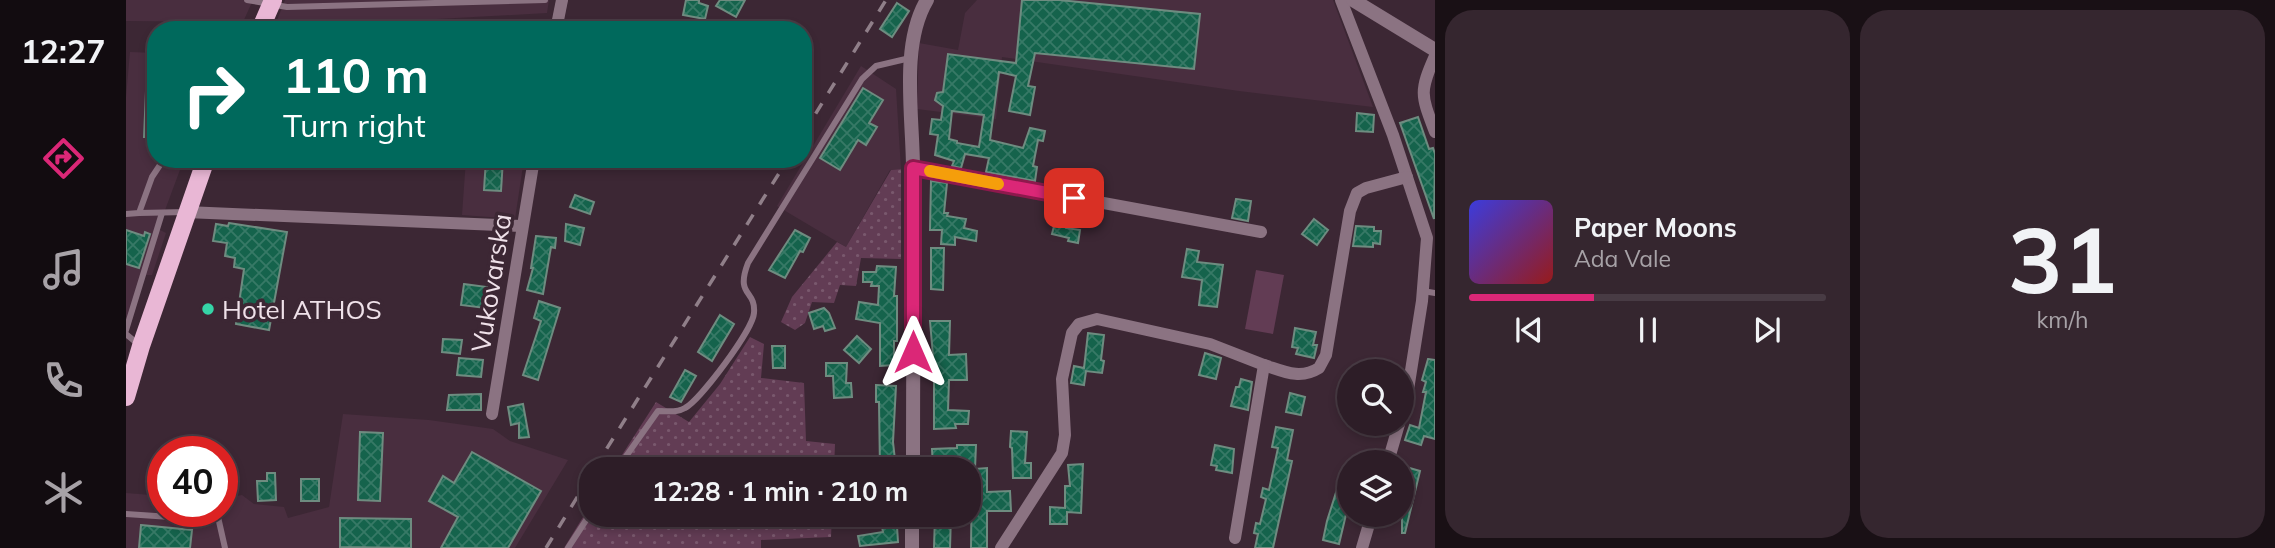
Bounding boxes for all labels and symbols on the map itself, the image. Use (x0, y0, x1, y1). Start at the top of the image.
pin (1044, 168, 1104, 228)
street label: Vukovarska (464, 211, 518, 355)
place label: Hotel ATHOS (222, 293, 382, 326)
marker: Hotel ATHOS (200, 301, 216, 317)
position arrow (876, 315, 950, 389)
speed limit sign: 40 (147, 436, 238, 527)

